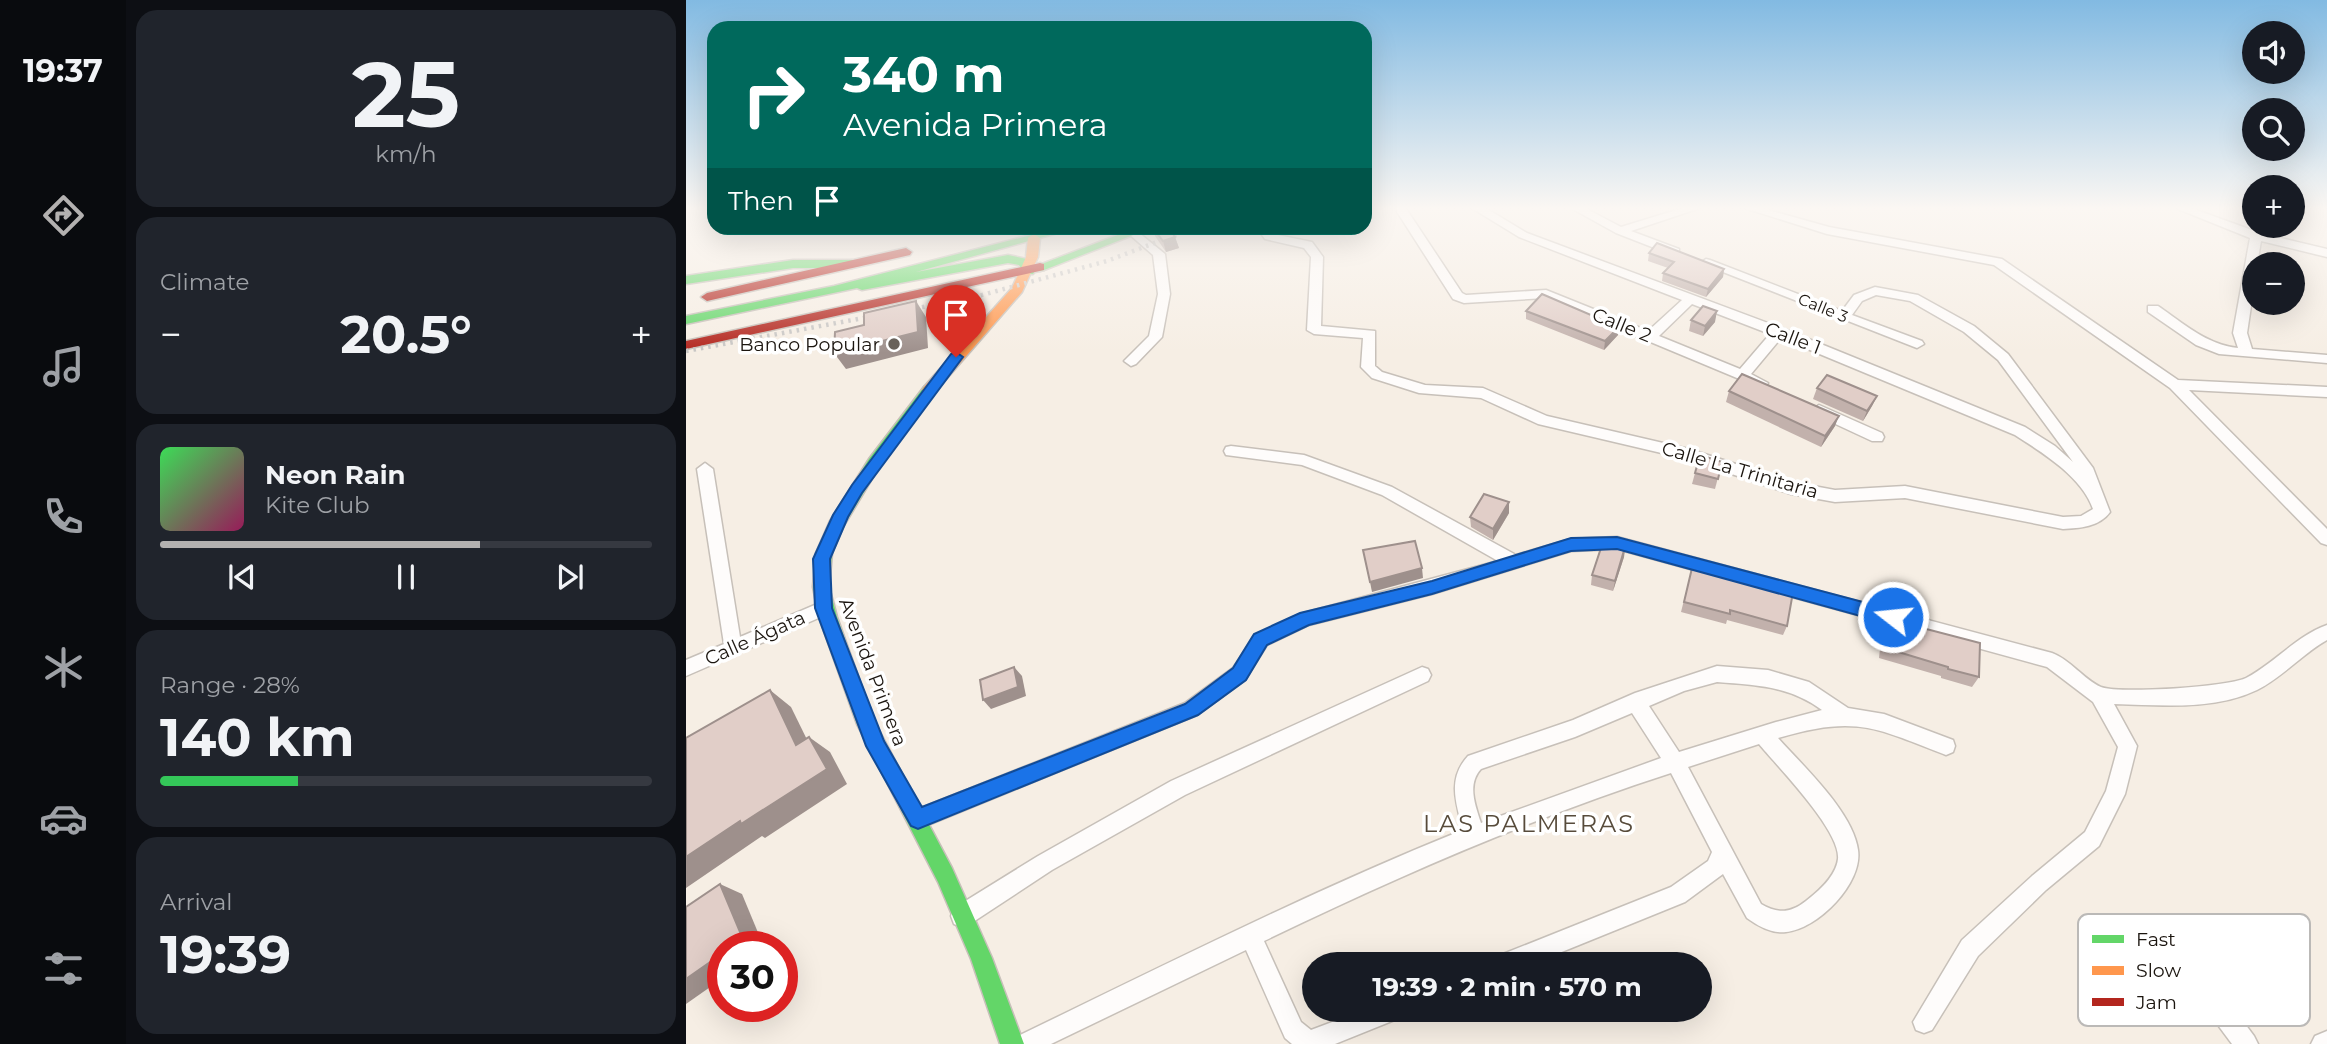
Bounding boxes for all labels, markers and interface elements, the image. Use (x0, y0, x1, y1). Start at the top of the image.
map controls (2242, 21, 2305, 315)
button: sound (2242, 21, 2305, 84)
text: 25 (352, 39, 460, 150)
text: 340 m (843, 45, 1004, 104)
icon: right (728, 49, 819, 140)
text: 19:37 (23, 51, 103, 90)
button: search (2242, 98, 2305, 161)
text: Avenida Primera (843, 105, 1108, 144)
text: km/h (375, 140, 437, 168)
button: + (2242, 175, 2305, 238)
icon: arrive (808, 182, 846, 220)
text: Then (728, 185, 794, 217)
icon: directions (39, 191, 88, 240)
button: − (2242, 252, 2305, 315)
text: Climate (160, 268, 249, 296)
pin (926, 285, 986, 357)
street label: Calle 3 (1795, 289, 1851, 327)
icon: arrive (937, 296, 975, 334)
text: 20.5° (340, 303, 472, 366)
street label: Calle 2 (1589, 303, 1655, 347)
text: − (160, 311, 182, 358)
text: + (630, 311, 652, 358)
street label: Calle 1 (1762, 317, 1824, 359)
place label: Banco Popular (739, 333, 880, 356)
marker: Banco Popular (886, 336, 902, 352)
icon: music (39, 342, 88, 391)
street label: Calle La Trinitaria (1659, 437, 1821, 503)
text: Neon Rain (265, 459, 406, 491)
text: Kite Club (265, 491, 370, 519)
icon: phone (39, 492, 88, 541)
icon: previous (223, 558, 261, 596)
icon: pause (387, 558, 425, 596)
icon: next (551, 558, 589, 596)
position arrow (1856, 580, 1930, 654)
street label: Avenida Primera (834, 595, 912, 749)
street label: Calle Ágata (701, 606, 809, 670)
icon: climate (39, 643, 88, 692)
text: Range · 28% (160, 671, 300, 699)
text: 140 km (160, 706, 355, 769)
icon: car (39, 794, 88, 843)
district label: LAS PALMERAS (1423, 809, 1635, 838)
text: Arrival (160, 888, 233, 916)
legend (2078, 914, 2310, 1026)
text: 19:39 (160, 923, 291, 986)
text: Fast (2136, 928, 2176, 951)
speed limit sign: 30 (707, 931, 798, 1022)
icon: filters (39, 944, 88, 993)
text: Slow (2136, 959, 2181, 982)
text: 19:39 · 2 min · 570 m (1372, 971, 1642, 1003)
text: Jam (2135, 991, 2177, 1014)

